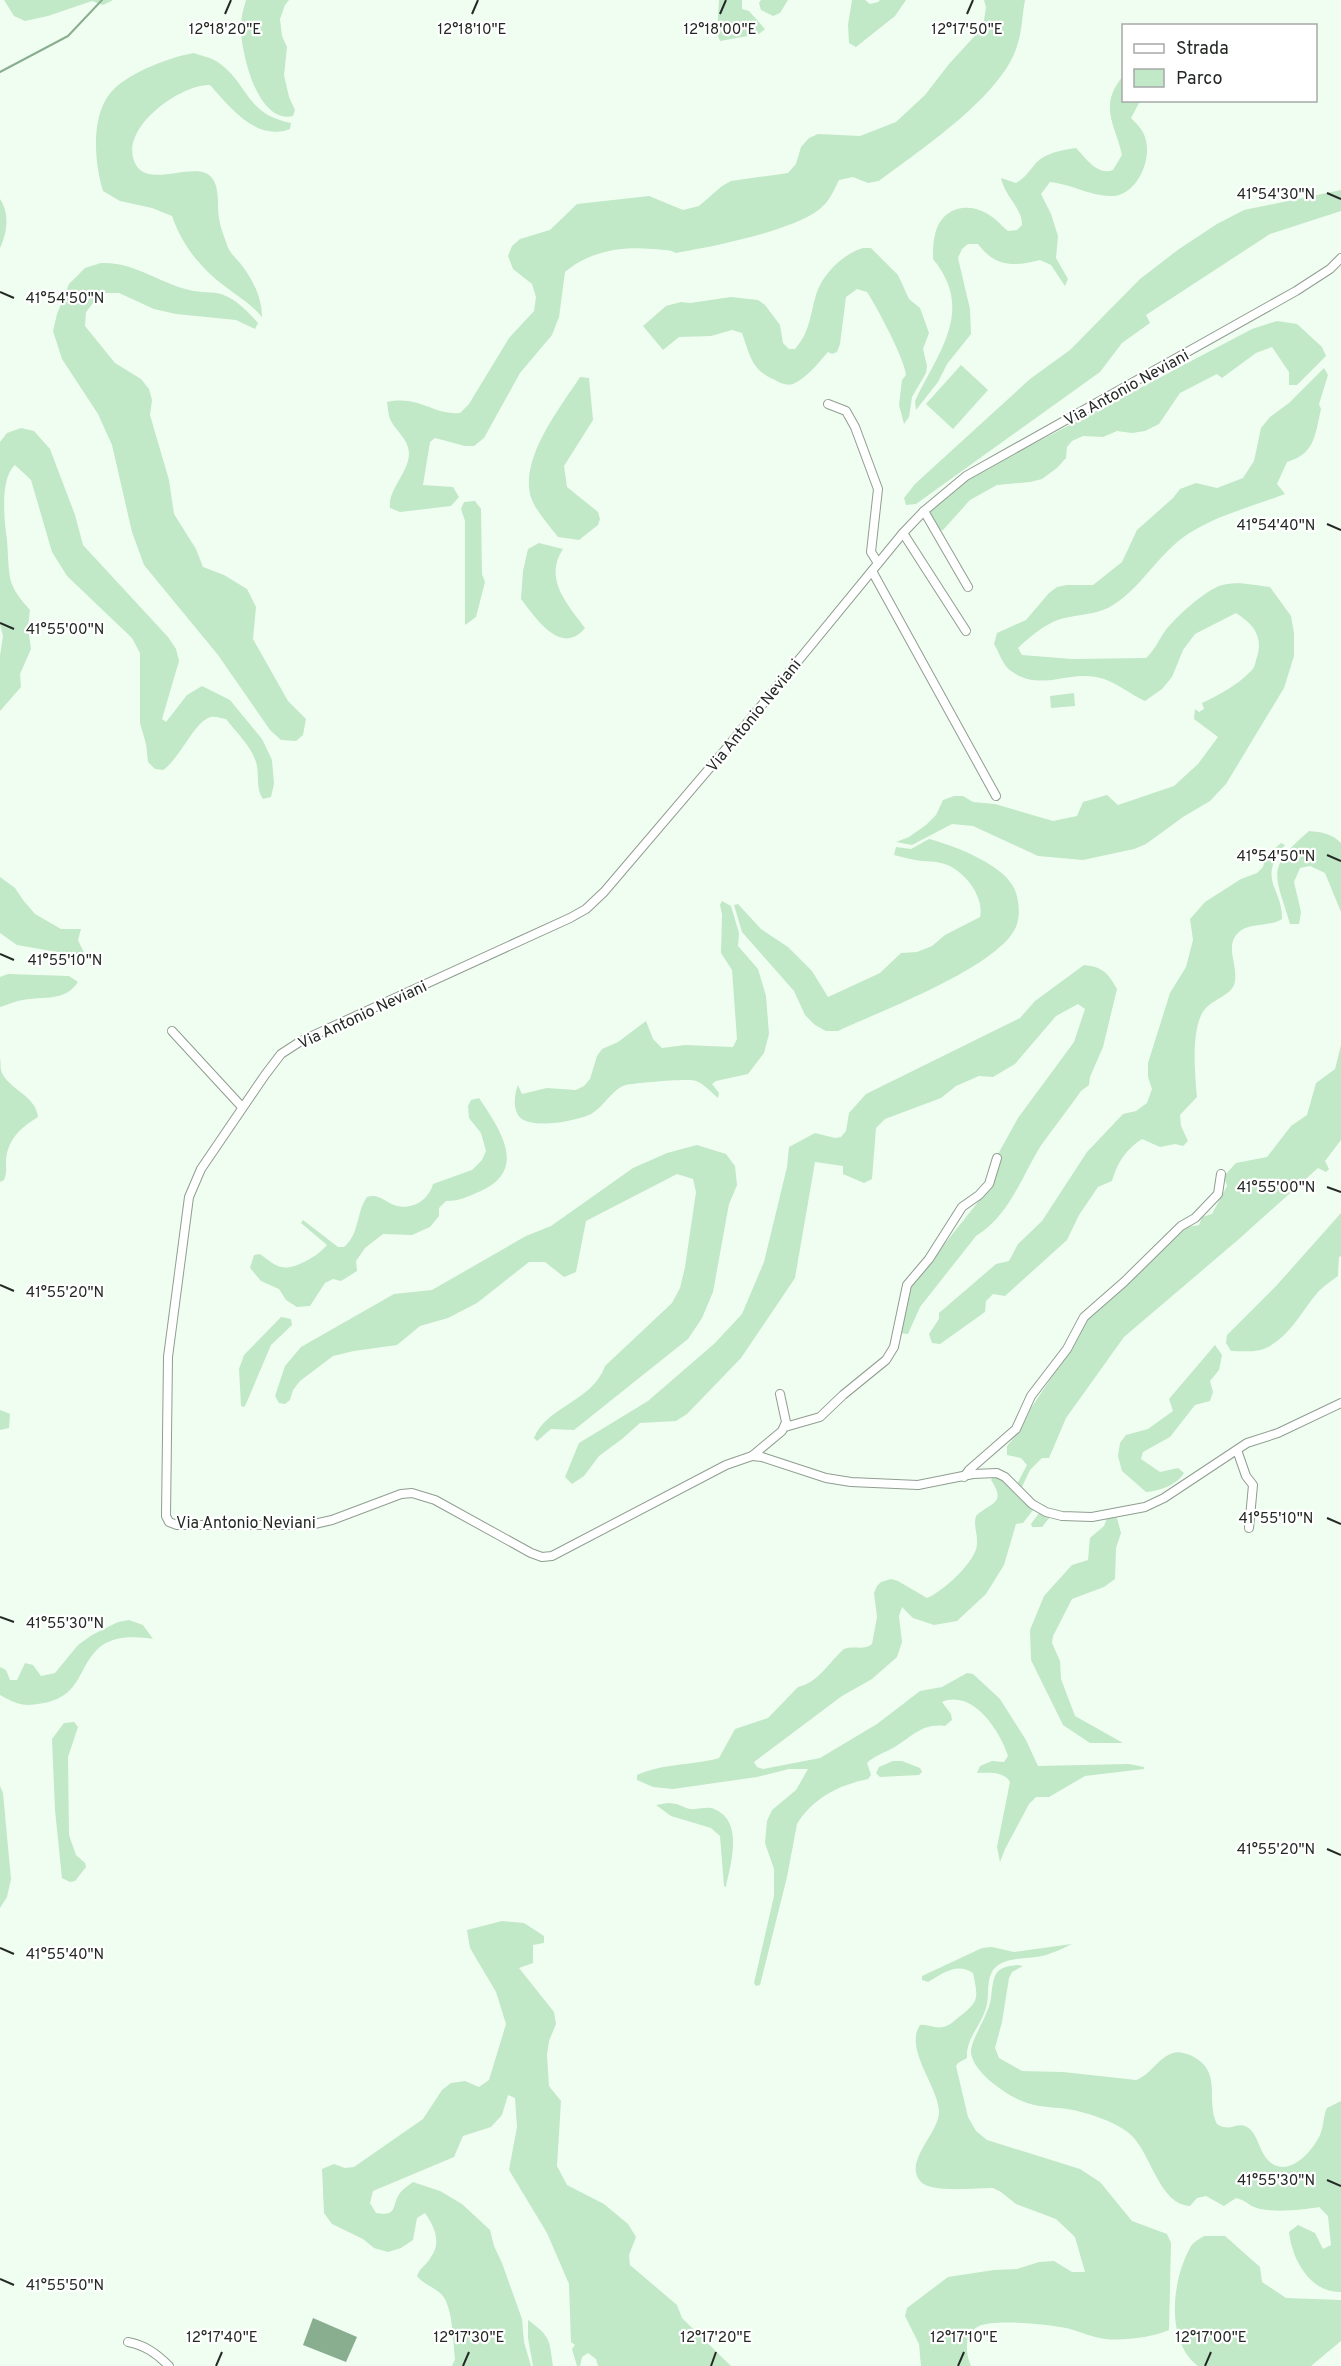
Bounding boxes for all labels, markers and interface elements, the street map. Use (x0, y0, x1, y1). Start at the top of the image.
text: 12°18'20"E (189, 21, 261, 40)
text: 12°18'10"E (437, 21, 507, 40)
text: 12°18'00"E (683, 21, 757, 40)
text: 12°17'50"E (931, 21, 1003, 40)
legend (1122, 24, 1317, 102)
text: Strada (1176, 38, 1229, 61)
text: Parco (1176, 68, 1222, 91)
text: 41°54'30"N (1237, 186, 1315, 205)
text: 41°54'50"N (26, 290, 104, 309)
street label: Via Antonio Neviani (1061, 346, 1193, 431)
text: 41°54'40"N (1237, 517, 1315, 536)
text: 41°55'00"N (26, 621, 104, 640)
street label: Via Antonio Neviani (703, 656, 806, 777)
text: 41°54'50"N (1237, 848, 1315, 867)
text: 41°55'10"N (28, 952, 102, 971)
street label: Via Antonio Neviani (295, 977, 430, 1054)
text: 41°55'00"N (1237, 1179, 1315, 1198)
text: 41°55'20"N (26, 1284, 104, 1303)
text: 41°55'10"N (1239, 1510, 1313, 1529)
street label: Via Antonio Neviani (176, 1514, 316, 1534)
text: 41°55'30"N (26, 1615, 104, 1634)
text: 41°55'20"N (1237, 1841, 1315, 1860)
text: 41°55'40"N (26, 1946, 104, 1965)
text: 41°55'30"N (1237, 2172, 1315, 2191)
text: 41°55'50"N (26, 2277, 104, 2296)
text: 12°17'40"E (186, 2329, 258, 2348)
text: 12°17'30"E (433, 2329, 505, 2348)
text: 12°17'20"E (680, 2329, 752, 2348)
text: 12°17'10"E (930, 2329, 998, 2348)
text: 12°17'00"E (1175, 2329, 1247, 2348)

